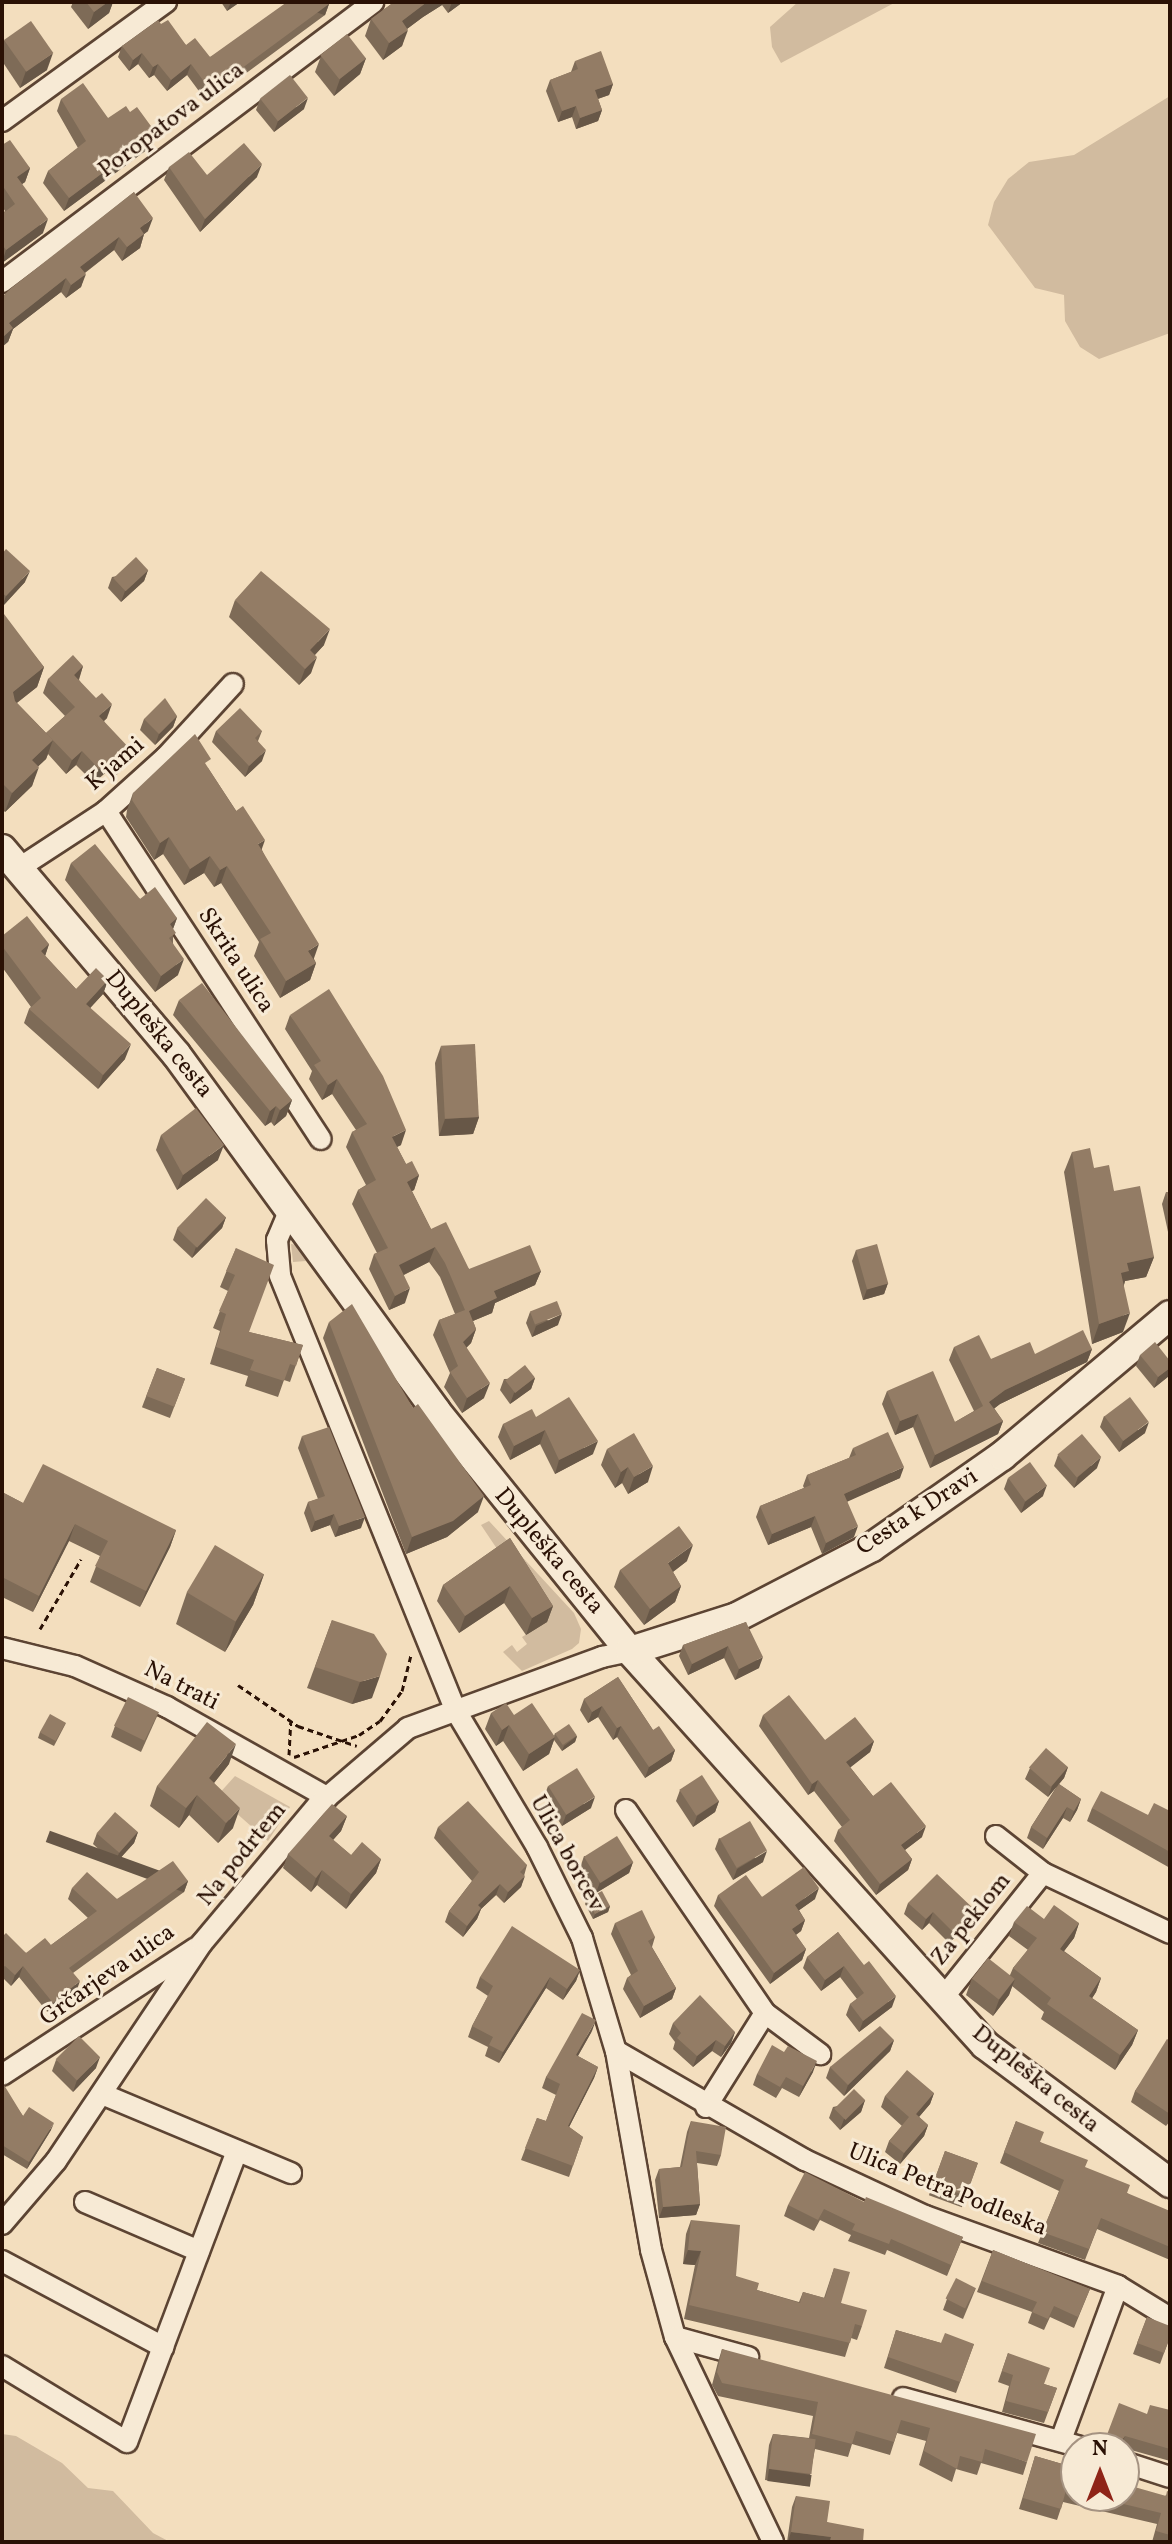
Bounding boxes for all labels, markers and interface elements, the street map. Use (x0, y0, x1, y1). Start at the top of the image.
street label: Poropatova ulica (93, 57, 251, 185)
street label: K jami (81, 732, 151, 798)
street label: Skrita ulica (190, 903, 280, 1019)
street label: Dupleška cesta (98, 965, 218, 1105)
street label: Cesta k Dravi (852, 1463, 984, 1563)
street label: Dupleška cesta (487, 1483, 609, 1621)
street label: Na trati (139, 1656, 223, 1718)
street label: Ulica borcev (522, 1791, 610, 1917)
street label: Na podrtem (192, 1797, 294, 1913)
street label: Za peklom (926, 1868, 1018, 1972)
street label: Grčarjeva ulica (35, 1919, 181, 2033)
street label: Dupleška cesta (965, 2020, 1105, 2140)
street label: Ulica Petra Podleska (843, 2138, 1051, 2244)
north arrow (1060, 2432, 1140, 2512)
text: N (1092, 2434, 1108, 2465)

